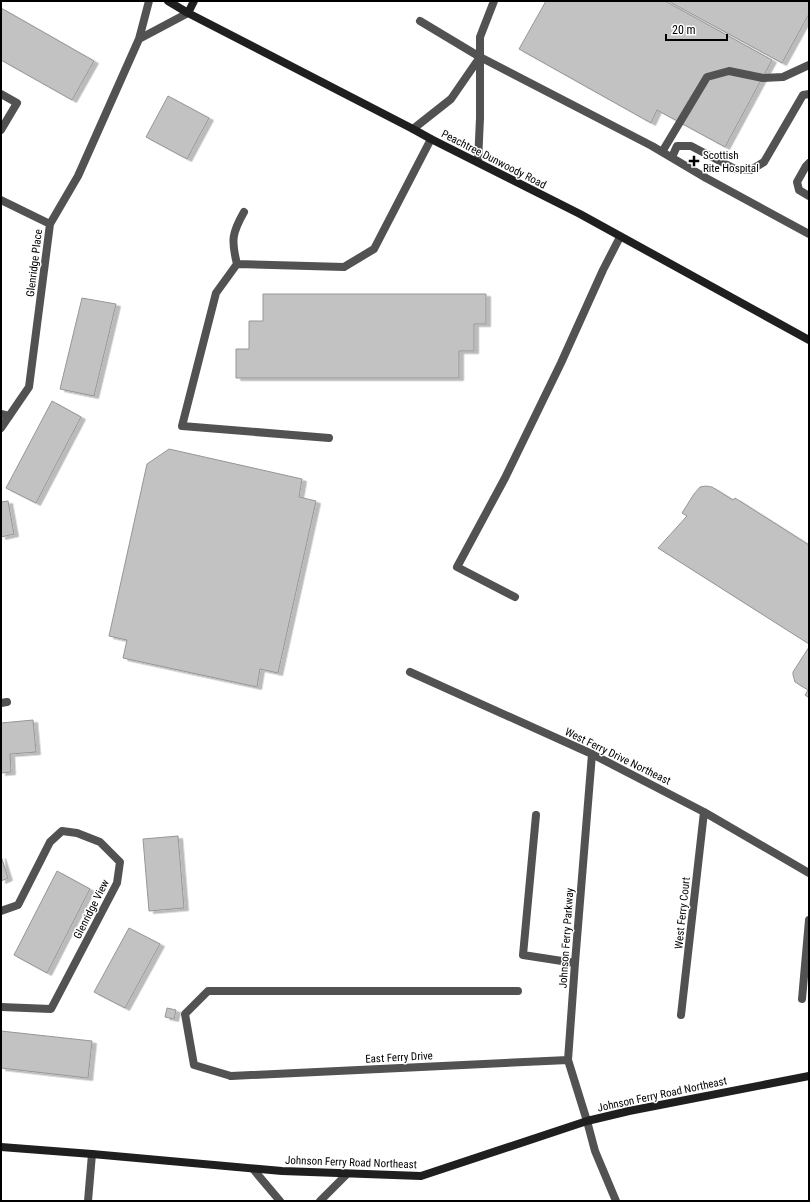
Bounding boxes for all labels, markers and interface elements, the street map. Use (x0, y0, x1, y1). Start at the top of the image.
scale bar (666, 16, 727, 42)
text: 20 m (672, 23, 696, 37)
street label: Peachtree Dunwoody Road (439, 127, 548, 192)
place label: Scottish Rite Hospital (703, 149, 759, 175)
marker: Scottish Rite Hospital (688, 155, 700, 167)
street label: Glenridge Place (24, 228, 45, 298)
street label: West Ferry Drive Northeast (563, 725, 673, 788)
street label: West Ferry Court (672, 876, 693, 950)
street label: Glenridge View (71, 877, 112, 941)
street label: Johnson Ferry Parkway (557, 887, 577, 989)
street label: East Ferry Drive (365, 1049, 433, 1066)
street label: Johnson Ferry Road Northeast (596, 1074, 728, 1115)
street label: Johnson Ferry Road Northeast (285, 1154, 417, 1171)

